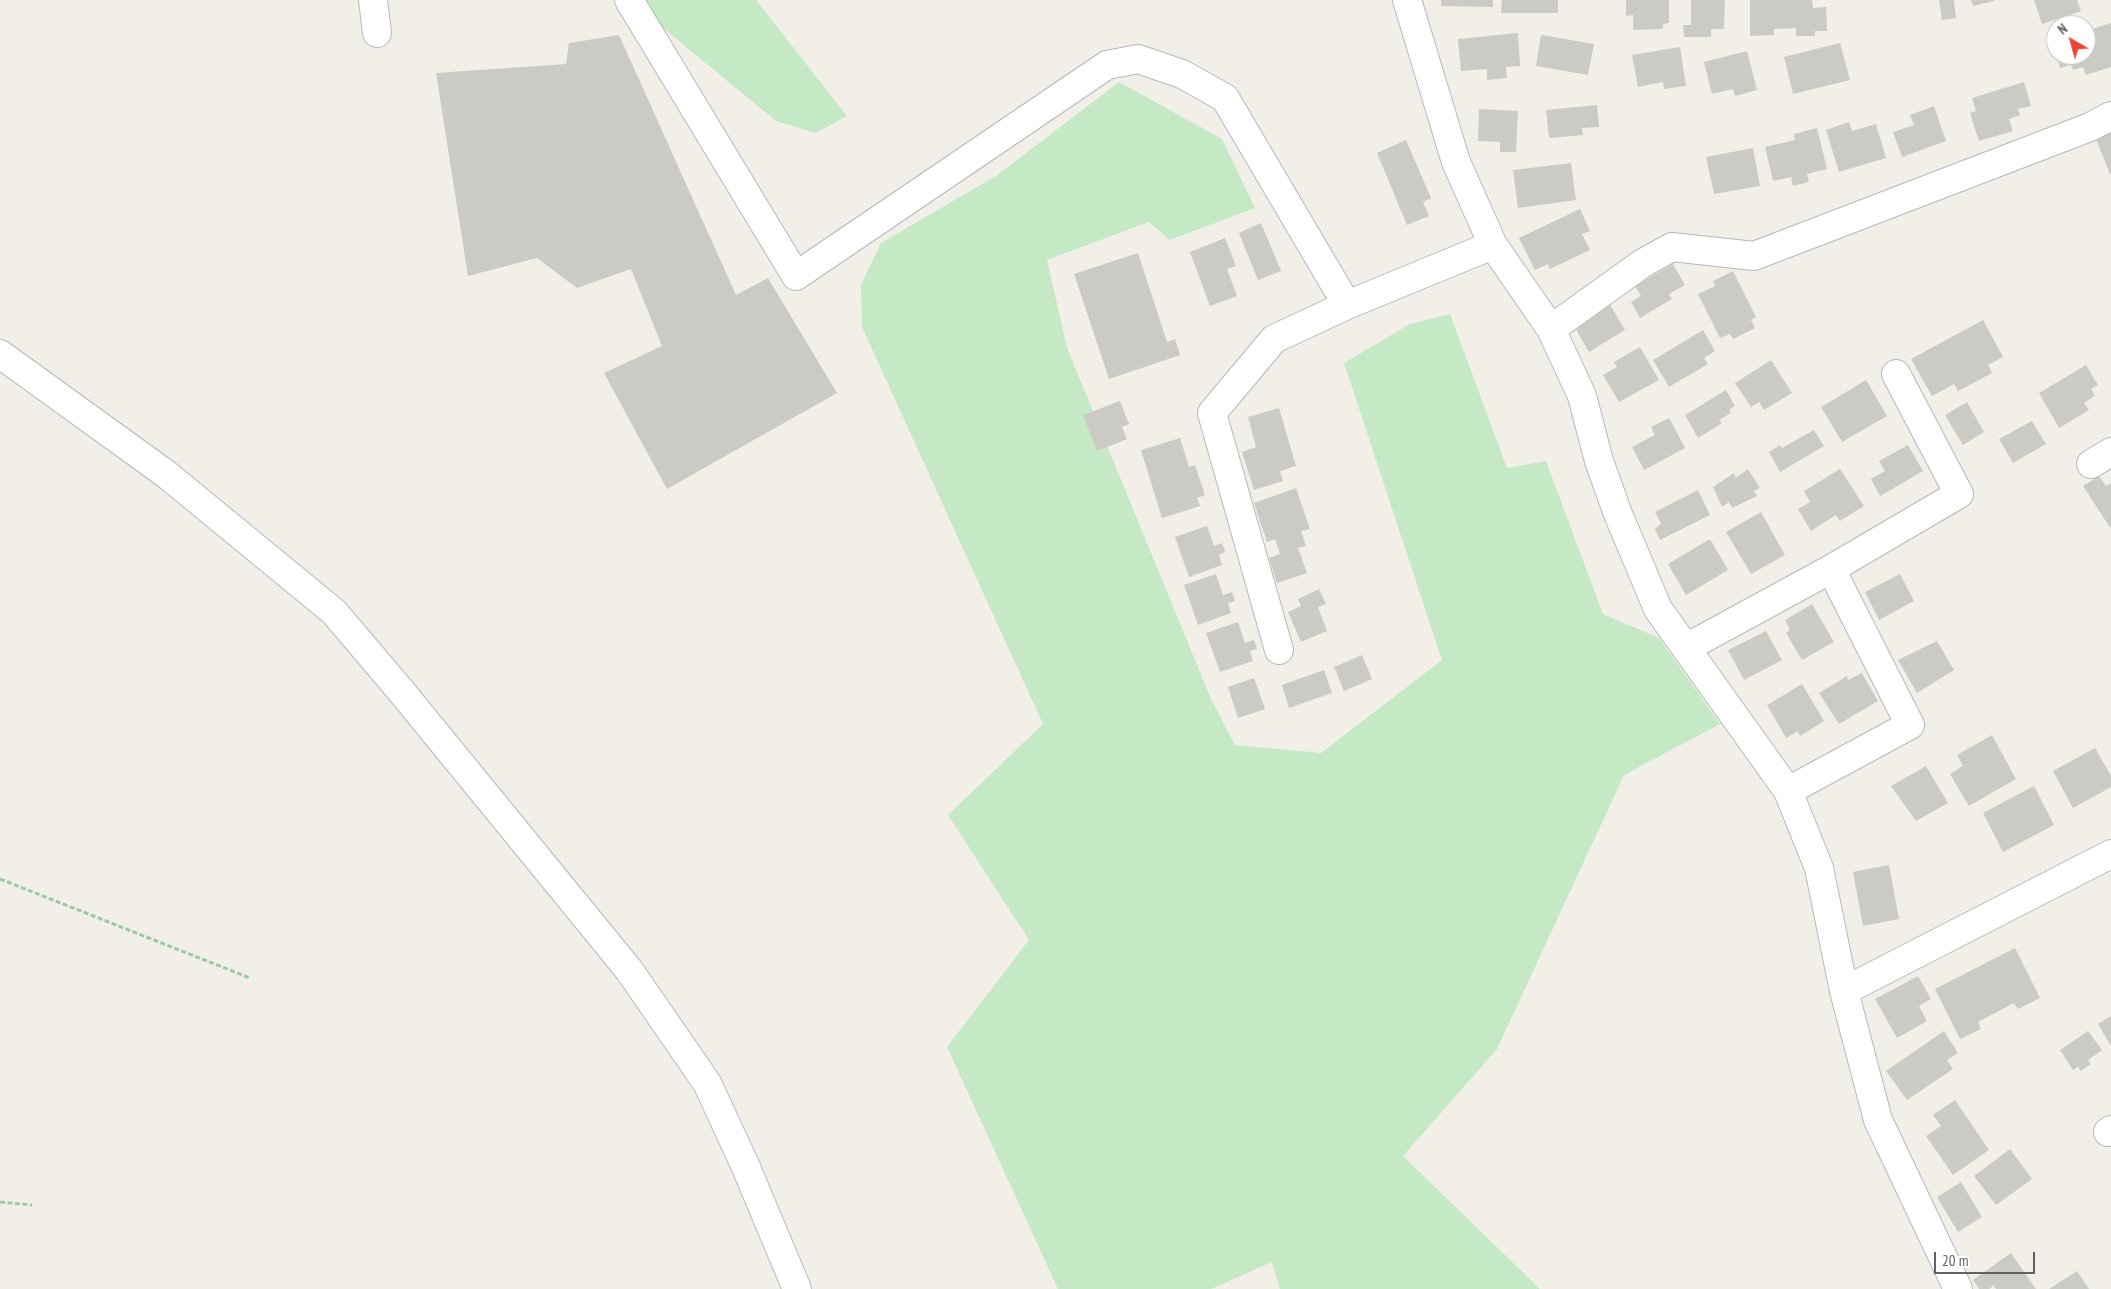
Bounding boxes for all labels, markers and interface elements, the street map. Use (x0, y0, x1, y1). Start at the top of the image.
north arrow (2046, 15, 2096, 65)
text: N (2054, 20, 2071, 38)
scale bar (1936, 1242, 2037, 1274)
text: 20 m (1942, 1251, 1968, 1270)

